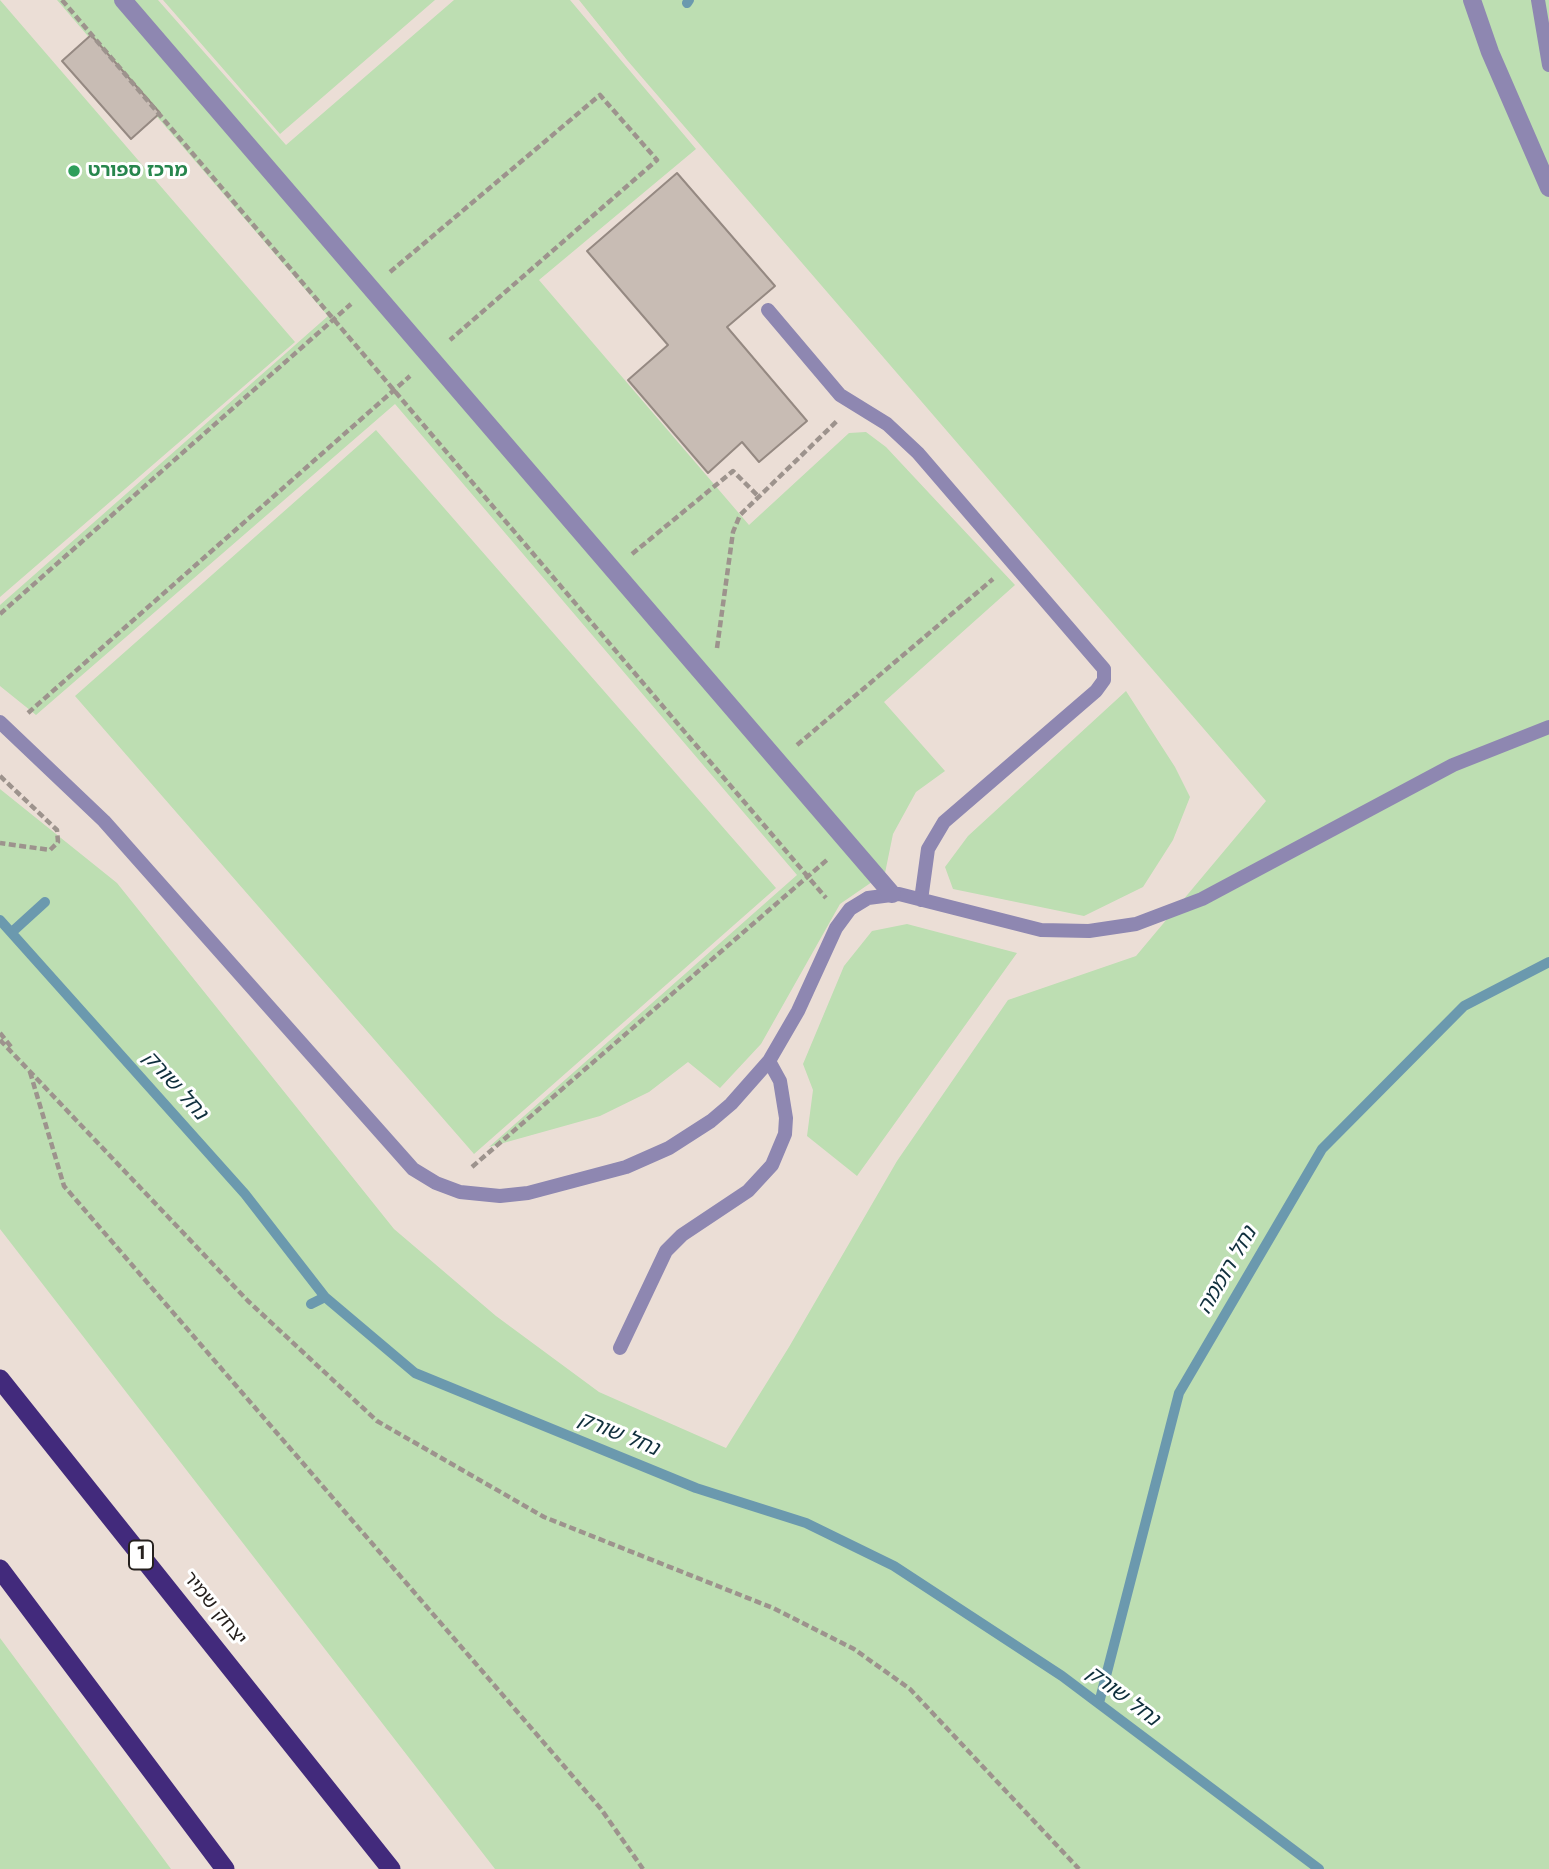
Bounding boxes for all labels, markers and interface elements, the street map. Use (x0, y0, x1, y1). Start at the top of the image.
place label: מרכז ספורט (88, 160, 187, 182)
marker: מרכז ספורט (66, 163, 82, 179)
water label: נחל שורק (136, 1046, 212, 1126)
water label: נחל רוממה (1193, 1223, 1263, 1319)
water label: נחל שורק (574, 1407, 662, 1463)
road number: 1 (129, 1540, 153, 1570)
street label: יצחק שמיר (177, 1568, 251, 1650)
water label: נחל שורק (1081, 1661, 1163, 1733)

